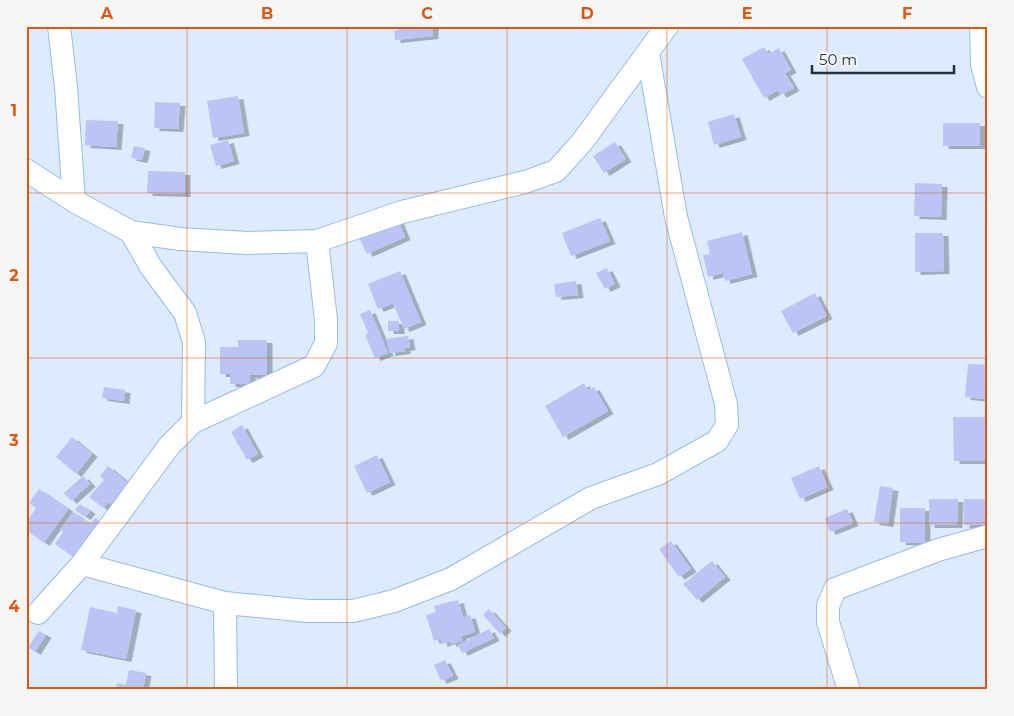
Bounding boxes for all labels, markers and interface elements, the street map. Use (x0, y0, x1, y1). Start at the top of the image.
text: A (100, 4, 114, 23)
text: B (261, 4, 273, 23)
text: C (421, 4, 433, 23)
text: D (580, 4, 594, 23)
text: E (742, 4, 752, 23)
text: F (902, 4, 912, 23)
scale bar (812, 42, 954, 74)
text: 50 m (819, 50, 857, 69)
text: 1 (11, 101, 17, 120)
text: 2 (9, 266, 19, 285)
text: 3 (8, 431, 19, 450)
text: 4 (8, 597, 20, 616)

